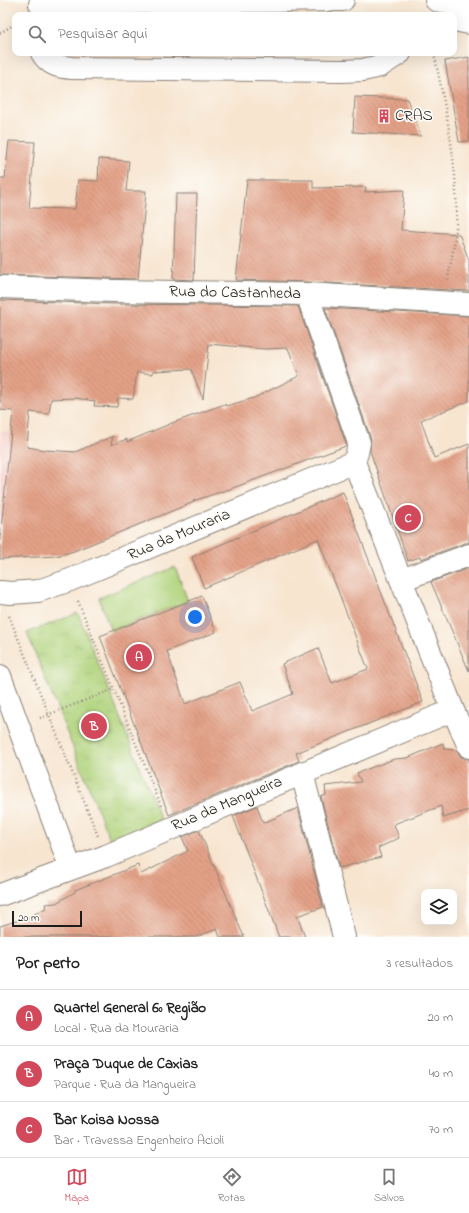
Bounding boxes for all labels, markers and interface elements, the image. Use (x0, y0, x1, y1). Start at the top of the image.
search box (12, 12, 457, 56)
icon: search (26, 23, 48, 45)
text: Pesquisar aqui (58, 23, 147, 45)
place label: CRAS (395, 104, 433, 128)
building icon: CRAS (376, 108, 392, 124)
street label: Rua do Castanheda (169, 280, 301, 306)
street label: Rua da Mouraria (124, 503, 234, 567)
pin: C (395, 503, 421, 533)
your location (185, 607, 205, 627)
pin: A (126, 642, 152, 672)
pin: B (81, 711, 107, 741)
street label: Rua da Mangueira (168, 770, 286, 838)
map controls (421, 889, 457, 925)
button: layers (421, 889, 457, 925)
scale bar (12, 909, 82, 928)
text: 20 m (18, 910, 40, 926)
text: Por perto (16, 951, 80, 976)
text: 3 resultados (386, 954, 453, 973)
text: Quartel General 6º Região (54, 997, 206, 1019)
text: A (25, 1008, 33, 1027)
text: 20 m (428, 1008, 453, 1027)
text: Local · Rua da Mouraria (54, 1019, 179, 1038)
text: Praça Duque de Caxias (54, 1053, 198, 1075)
text: B (25, 1064, 33, 1083)
text: 40 m (429, 1064, 453, 1083)
text: Parque · Rua da Mangueira (54, 1075, 196, 1094)
text: Bar Koisa Nossa (54, 1109, 159, 1131)
text: C (25, 1120, 33, 1139)
text: 70 m (429, 1120, 453, 1139)
text: Bar · Travessa Engenheiro Acioli (54, 1131, 224, 1150)
tab: Mapa (64, 1166, 89, 1206)
tab: Rotas (218, 1166, 245, 1206)
tab: Salvos (374, 1166, 404, 1206)

